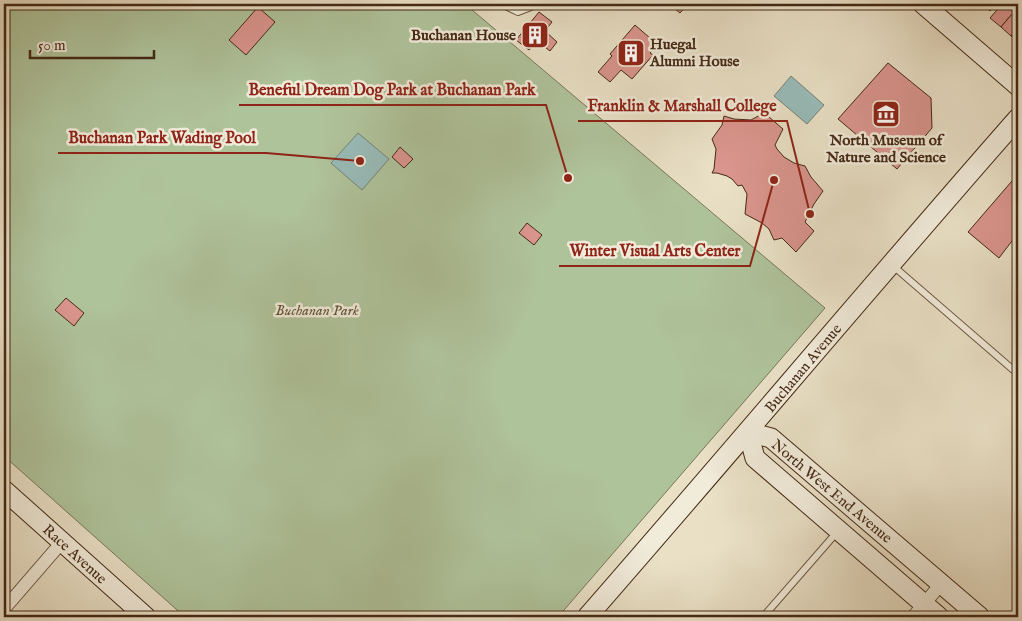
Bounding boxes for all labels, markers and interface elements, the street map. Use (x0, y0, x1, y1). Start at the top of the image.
building icon: Buchanan House (520, 20, 550, 50)
place label: Buchanan House (411, 26, 516, 45)
scale bar (30, 28, 154, 60)
place label: Huegal Alumni House (649, 35, 740, 71)
text: 50 m (38, 36, 66, 55)
building icon: Huegal Alumni House (616, 38, 646, 68)
callout: Beneful Dream Dog Park at Buchanan Park (239, 74, 546, 105)
text: Beneful Dream Dog Park at Buchanan Park (248, 81, 536, 101)
callout: Franklin & Marshall College (578, 90, 787, 121)
text: Franklin & Marshall College (587, 97, 777, 117)
museum icon: North Museum of Nature and Science (871, 99, 901, 129)
callout: Buchanan Park Wading Pool (58, 122, 266, 153)
text: Buchanan Park Wading Pool (68, 129, 256, 149)
place label: North Museum of Nature and Science (825, 131, 946, 167)
callout: Winter Visual Arts Center (559, 235, 750, 266)
text: Winter Visual Arts Center (569, 242, 741, 262)
park label: Buchanan Park (275, 301, 359, 320)
street label: Buchanan Avenue (761, 320, 846, 417)
street label: North West End Avenue (767, 435, 896, 548)
street label: Race Avenue (38, 520, 111, 588)

